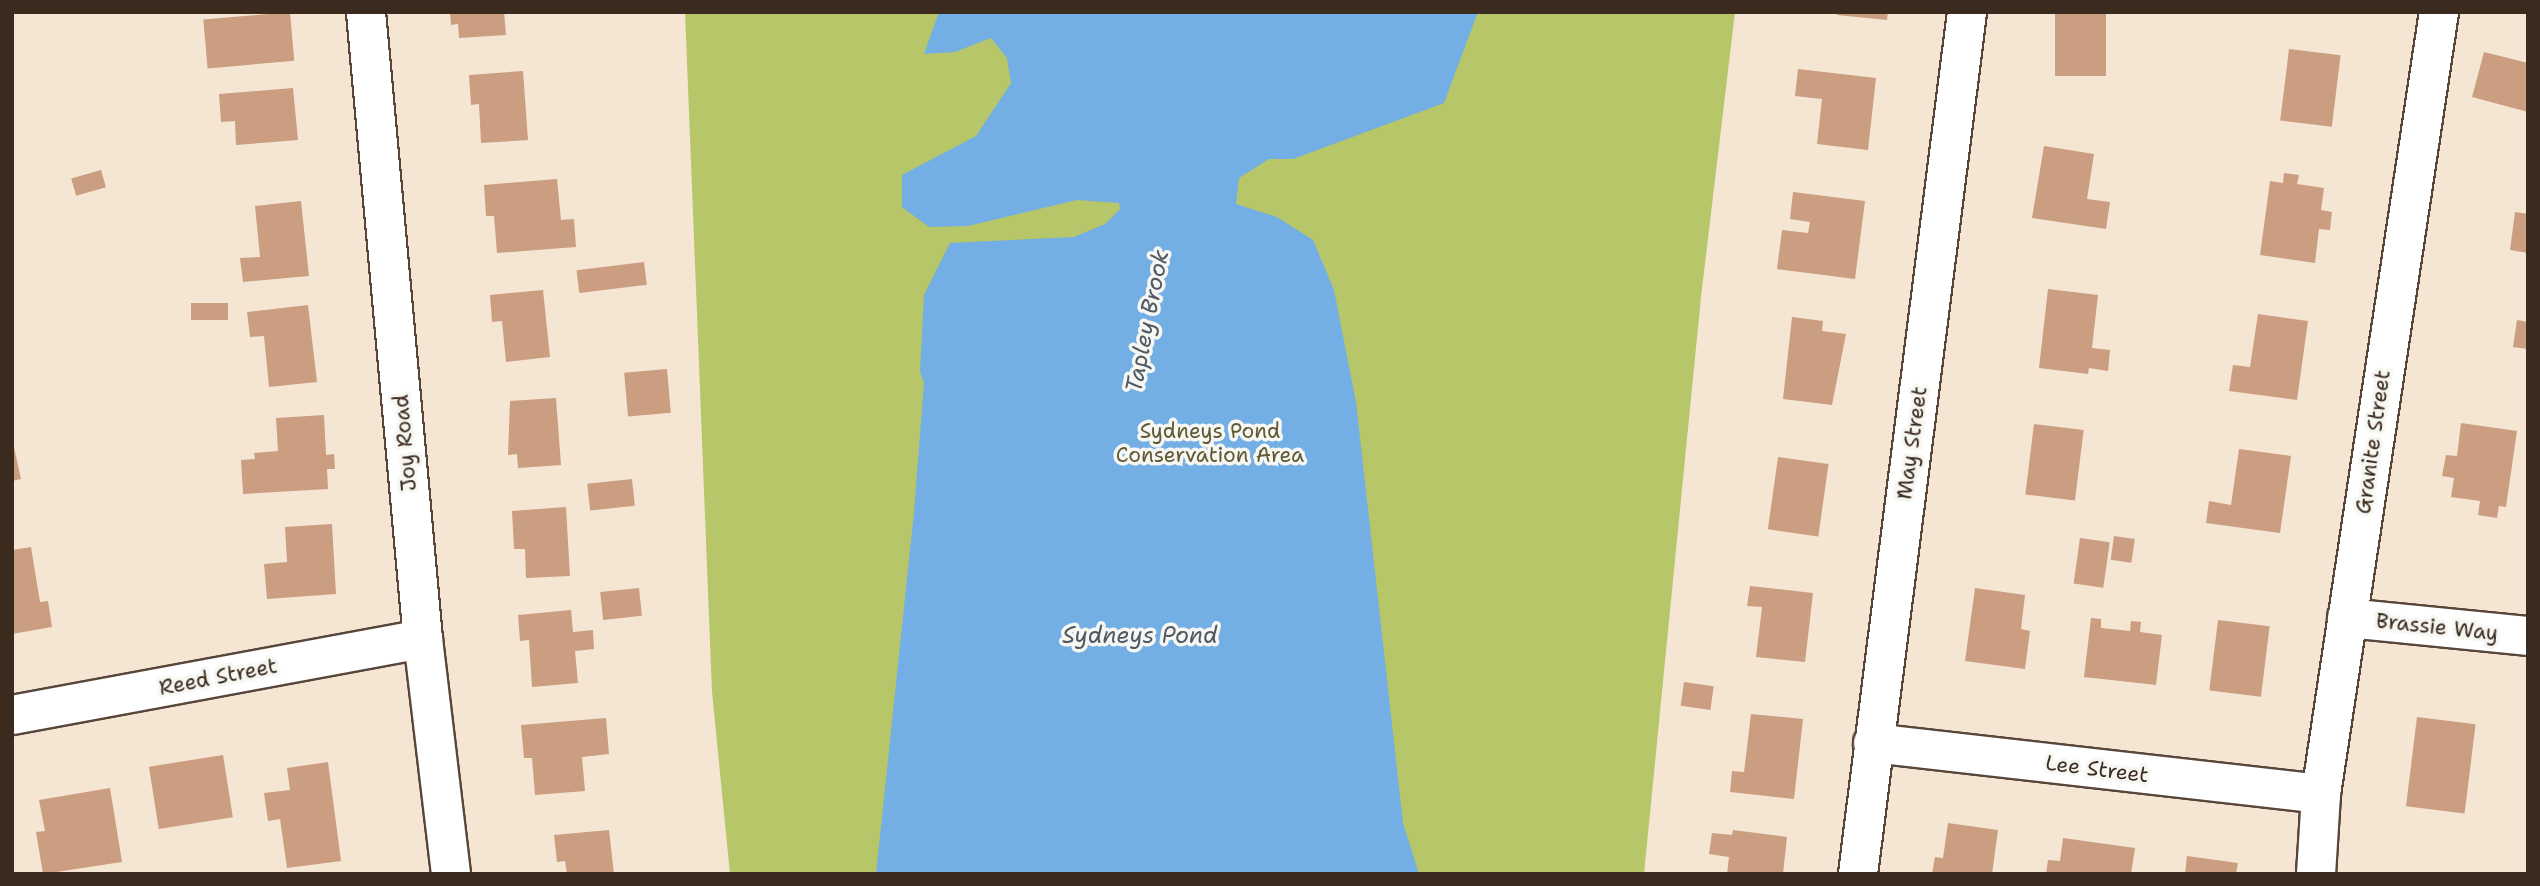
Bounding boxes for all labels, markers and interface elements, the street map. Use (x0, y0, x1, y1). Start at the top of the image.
water label: Tapley Brook (1120, 247, 1174, 395)
street label: Granite Street (2350, 368, 2396, 516)
street label: May Street (1892, 385, 1932, 501)
street label: Joy Road (388, 394, 422, 492)
park label: Sydneys Pond Conservation Area (1116, 418, 1304, 468)
street label: Brassie Way (2375, 608, 2499, 646)
water label: Sydneys Pond (1062, 621, 1218, 649)
street label: Reed Street (157, 653, 279, 701)
street label: Lee Street (2044, 750, 2150, 788)

